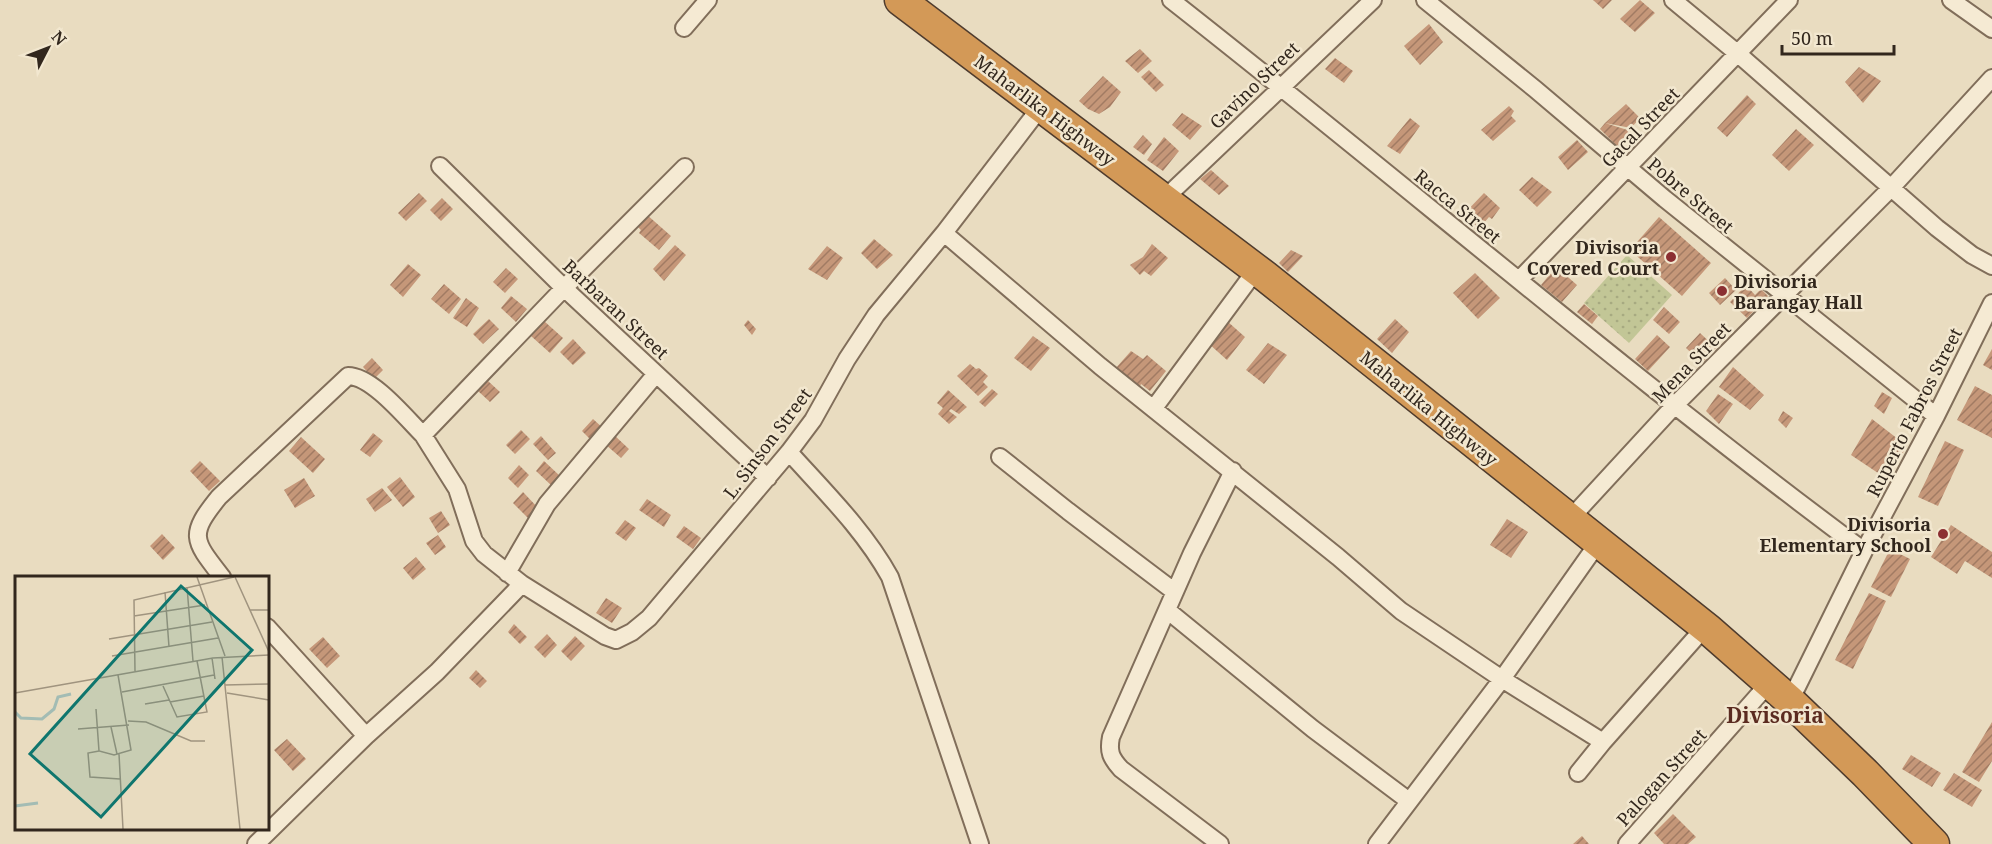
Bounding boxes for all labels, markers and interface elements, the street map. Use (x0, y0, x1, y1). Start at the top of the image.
north arrow (18, 18, 78, 78)
scale bar (1782, 18, 1894, 56)
text: N (47, 26, 72, 50)
text: 50 m (1791, 26, 1833, 50)
street label: Gavino Street (1204, 36, 1304, 134)
street label: Maharlika Highway (970, 49, 1121, 171)
street label: Gacal Street (1596, 82, 1684, 172)
street label: Pobre Street (1643, 152, 1739, 238)
street label: Racca Street (1410, 164, 1506, 248)
place label: Divisoria Covered Court (1527, 235, 1659, 280)
marker: Divisoria Covered Court (1664, 250, 1678, 264)
street label: Barbaran Street (558, 254, 674, 364)
place label: Divisoria Barangay Hall (1734, 269, 1863, 314)
marker: Divisoria Barangay Hall (1715, 284, 1729, 298)
street label: Mena Street (1647, 317, 1735, 407)
street label: Ruperto Fabros Street (1861, 323, 1967, 501)
street label: Maharlika Highway (1355, 345, 1503, 471)
street label: L. Sinson Street (718, 383, 816, 503)
place label: Divisoria Elementary School (1760, 512, 1932, 557)
marker: Divisoria Elementary School (1936, 527, 1950, 541)
inset map (15, 576, 268, 829)
district label: Divisoria (1726, 701, 1824, 729)
street label: Palogan Street (1611, 723, 1711, 831)

